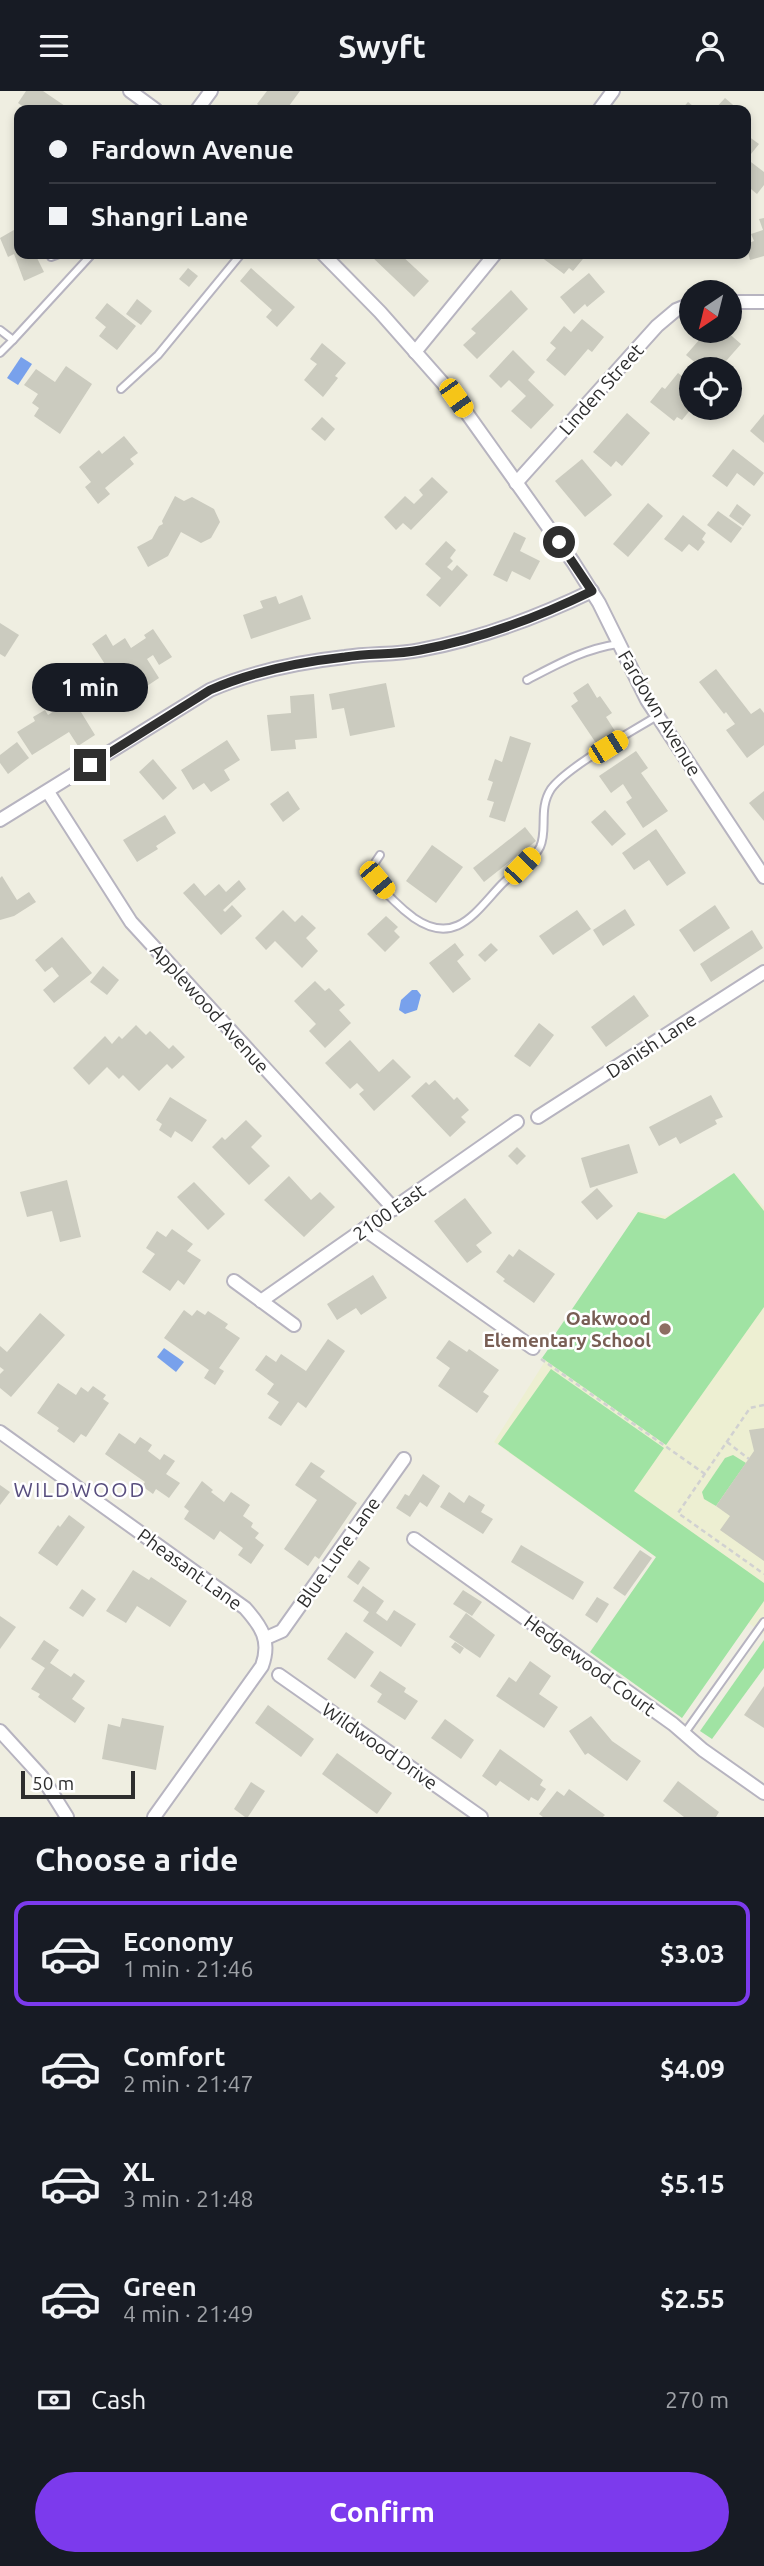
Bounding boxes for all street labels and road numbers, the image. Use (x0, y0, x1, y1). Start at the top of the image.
street label: Linden Street (554, 339, 648, 439)
street label: Fardown Avenue (614, 646, 706, 780)
street label: Applewood Avenue (146, 939, 274, 1077)
street label: Danish Lane (602, 1008, 700, 1082)
street label: 2100 East (349, 1179, 430, 1245)
street label: Blue Lune Lane (292, 1493, 384, 1611)
street label: Pheasant Lane (133, 1524, 247, 1614)
street label: Hedgewood Court (520, 1610, 660, 1720)
street label: Wildwood Drive (318, 1698, 442, 1794)

